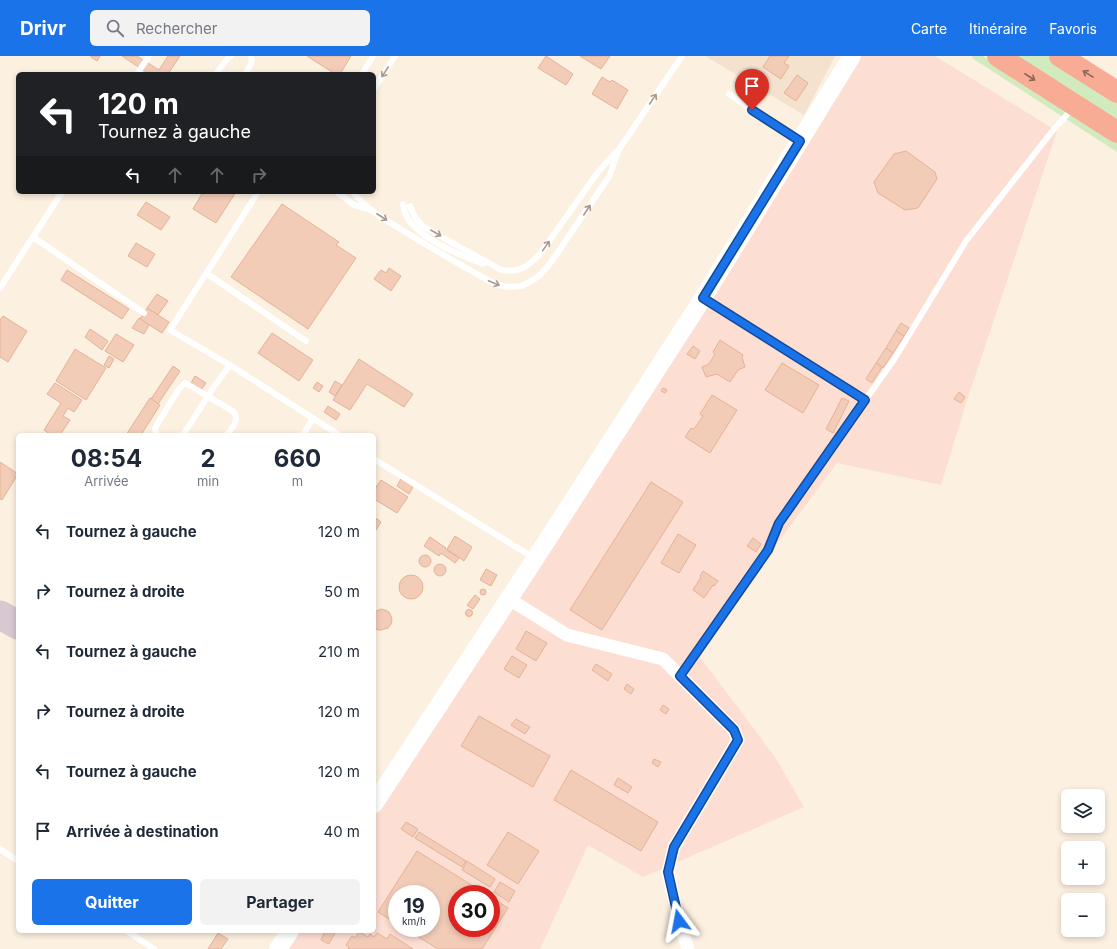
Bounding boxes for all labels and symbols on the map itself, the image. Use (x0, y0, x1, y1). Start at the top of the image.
one-way arrow (380, 67, 389, 78)
pin (735, 69, 769, 110)
one-way arrow (1083, 70, 1094, 78)
one-way arrow (1025, 73, 1036, 81)
one-way arrow (649, 94, 657, 105)
one-way arrow (583, 204, 591, 216)
one-way arrow (376, 214, 388, 222)
one-way arrow (430, 230, 442, 238)
one-way arrow (542, 240, 550, 251)
one-way arrow (488, 279, 500, 287)
speed limit sign: 30 (448, 885, 500, 937)
position arrow (658, 900, 700, 942)

